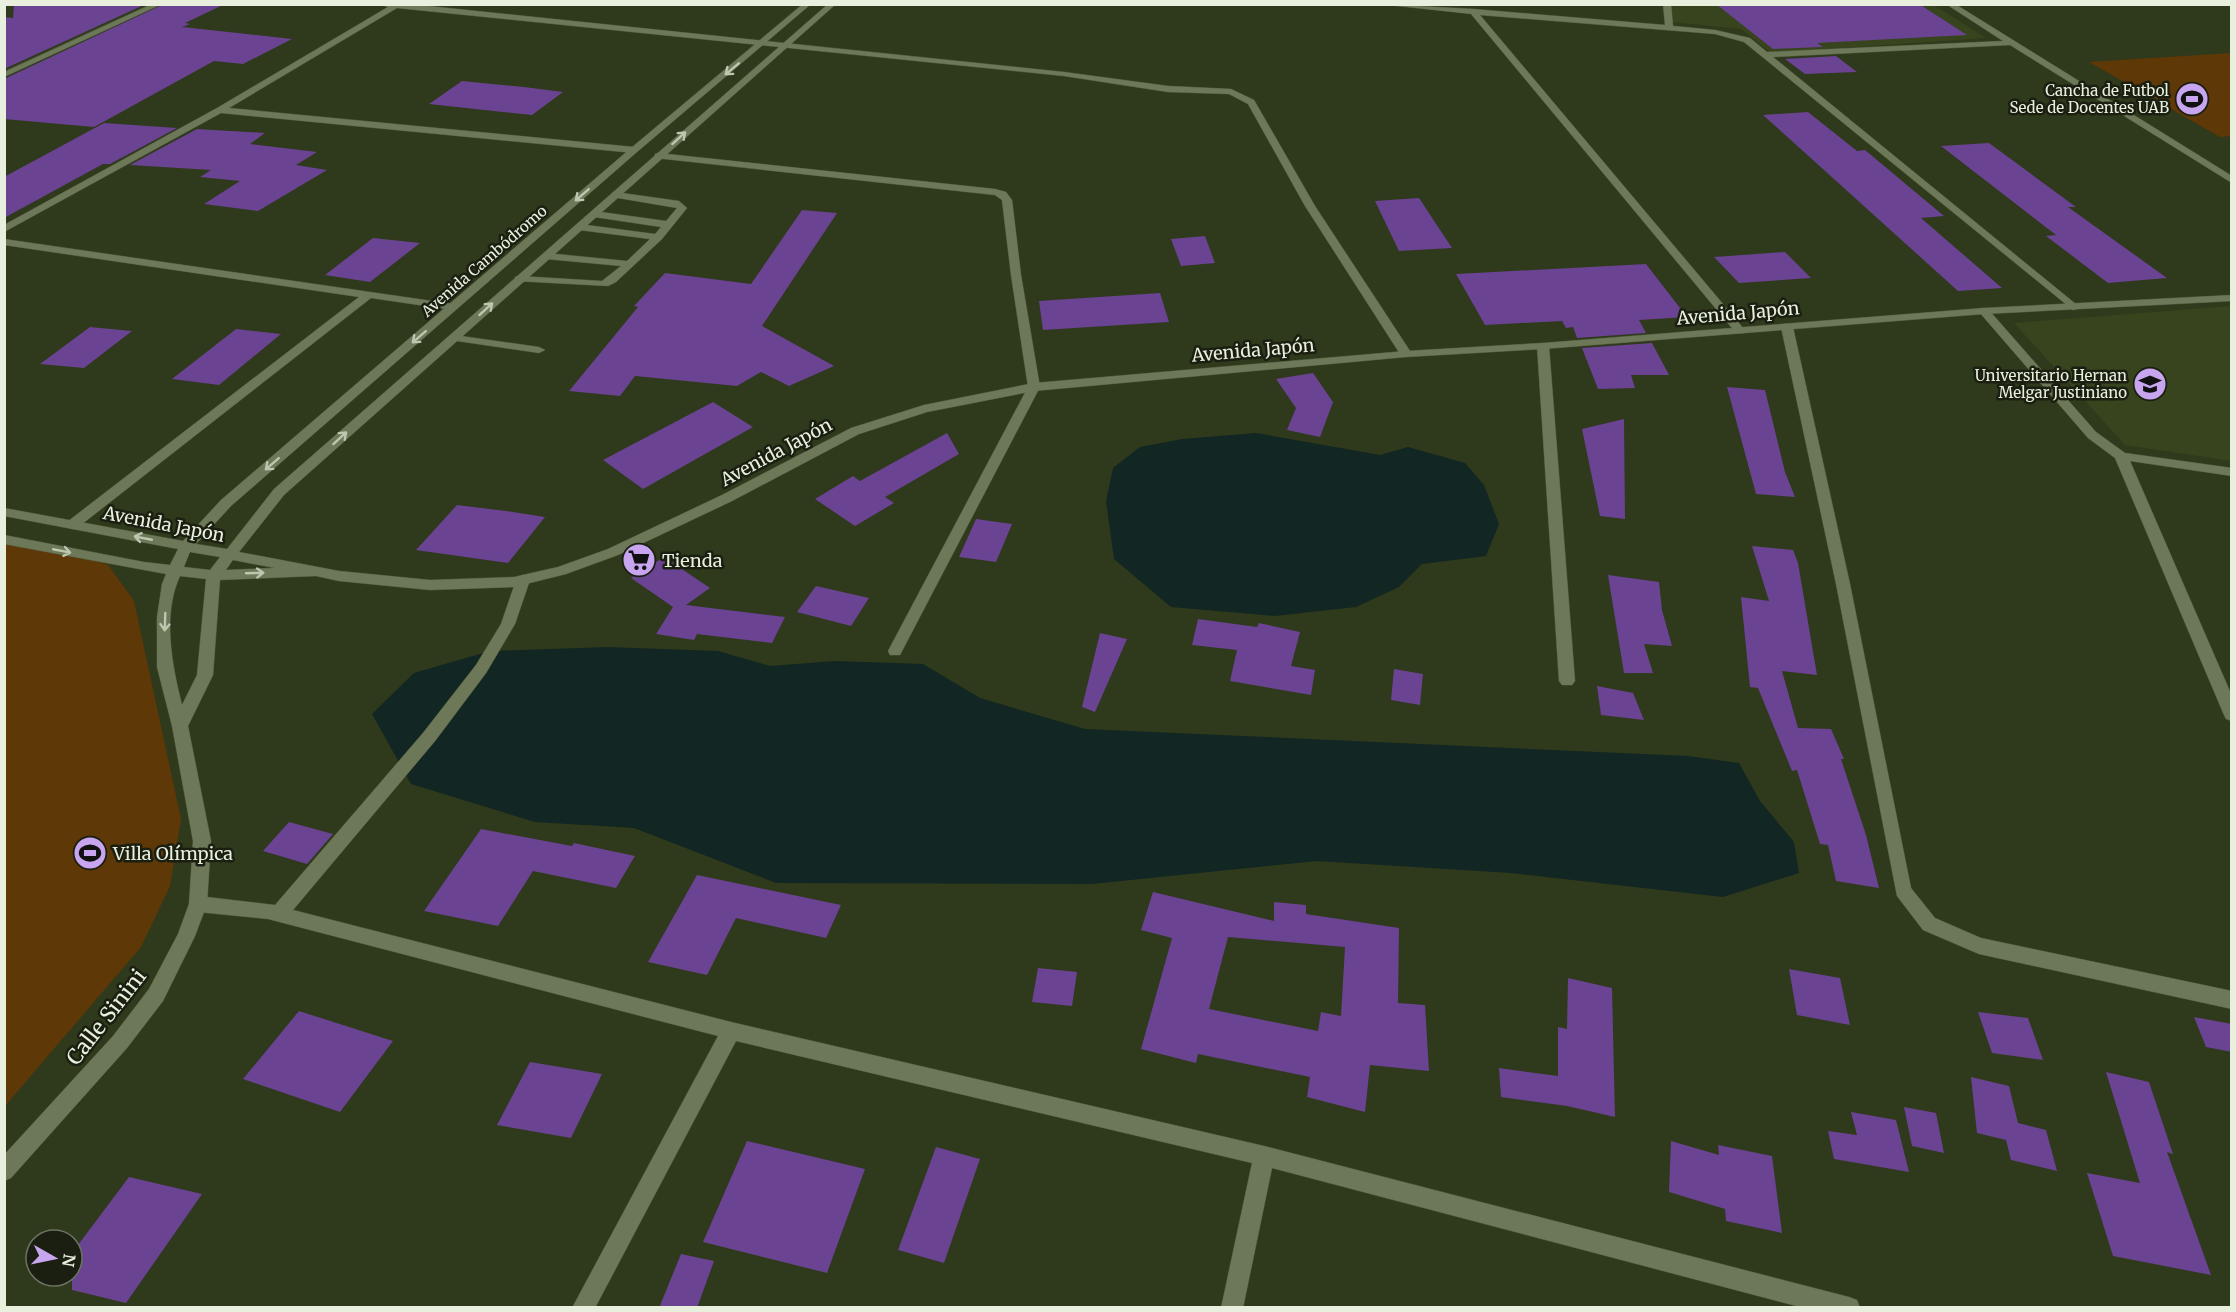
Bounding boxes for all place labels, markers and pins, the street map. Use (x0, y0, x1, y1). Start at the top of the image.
place label: Cancha de Futbol Sede de Docentes UAB (2009, 81, 2169, 117)
sports icon: Cancha de Futbol Sede de Docentes UAB (2174, 81, 2210, 117)
place label: Universitario Hernan Melgar Justiniano (1975, 366, 2127, 402)
school or university icon: Universitario Hernan Melgar Justiniano (2132, 366, 2168, 402)
supermarket icon: Tienda (621, 542, 657, 578)
place label: Tienda (662, 549, 723, 572)
sports icon: Villa Olímpica (72, 835, 108, 871)
place label: Villa Olímpica (112, 842, 233, 865)

